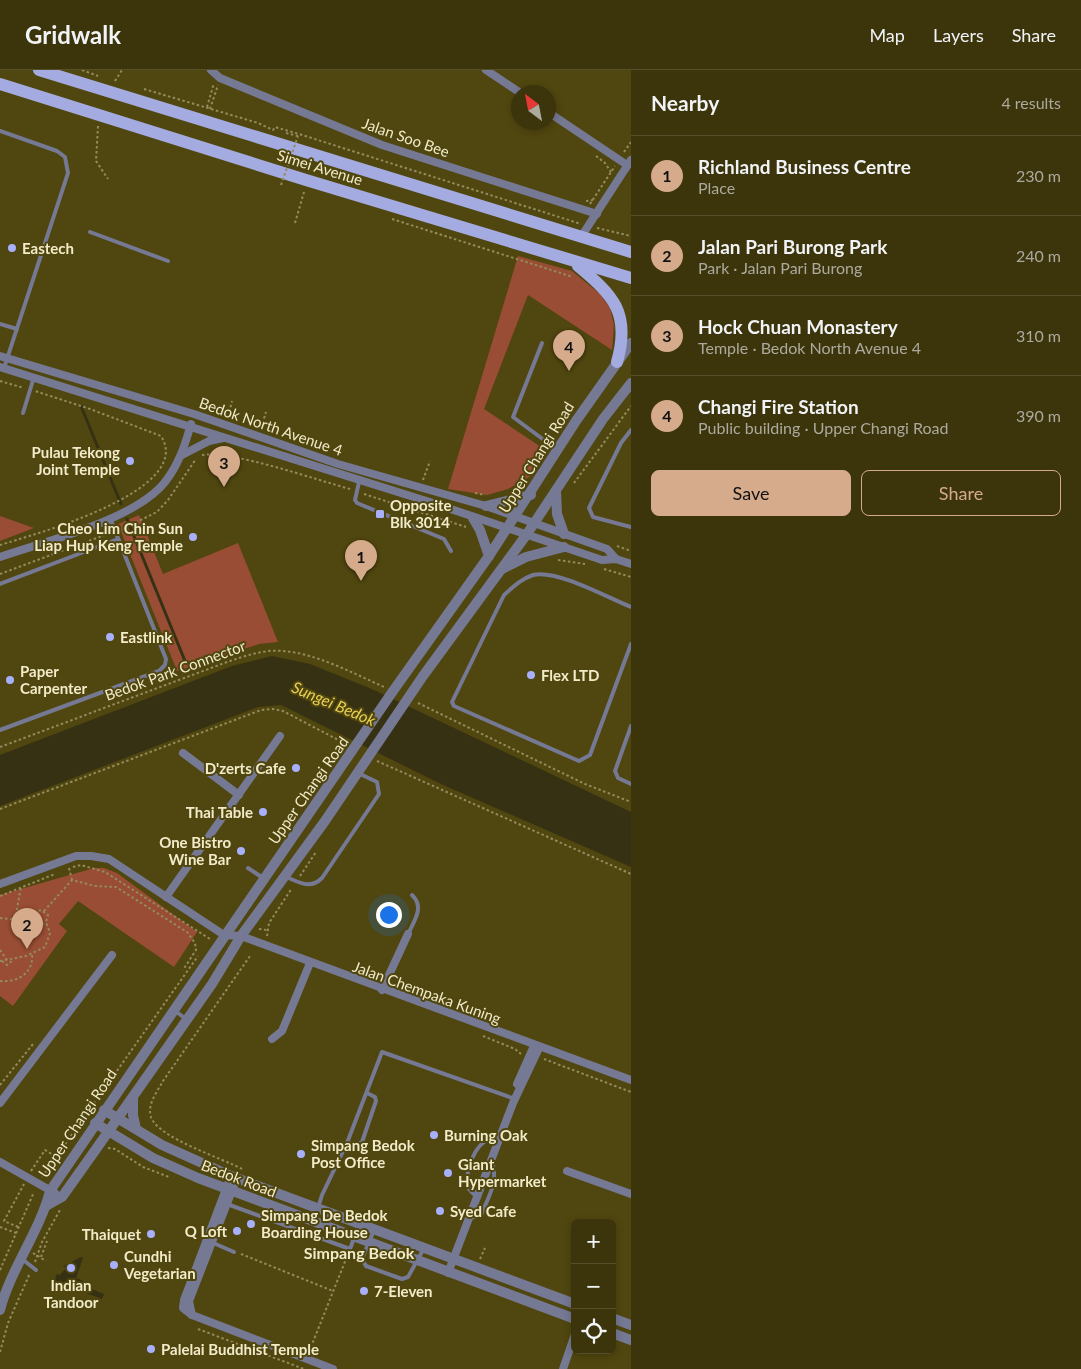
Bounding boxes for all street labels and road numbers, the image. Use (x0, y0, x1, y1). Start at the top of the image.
street label: Jalan Soo Bee (360, 114, 452, 160)
street label: Simei Avenue (275, 145, 365, 189)
street label: Bedok North Avenue 4 (197, 393, 345, 459)
street label: Upper Changi Road (495, 398, 577, 516)
street label: Bedok Park Connector (102, 636, 248, 704)
street label: Upper Changi Road (264, 733, 352, 847)
street label: Jalan Chempaka Kuning (351, 957, 504, 1027)
street label: Upper Changi Road (34, 1065, 120, 1181)
street label: Bedok Road (199, 1155, 279, 1201)

